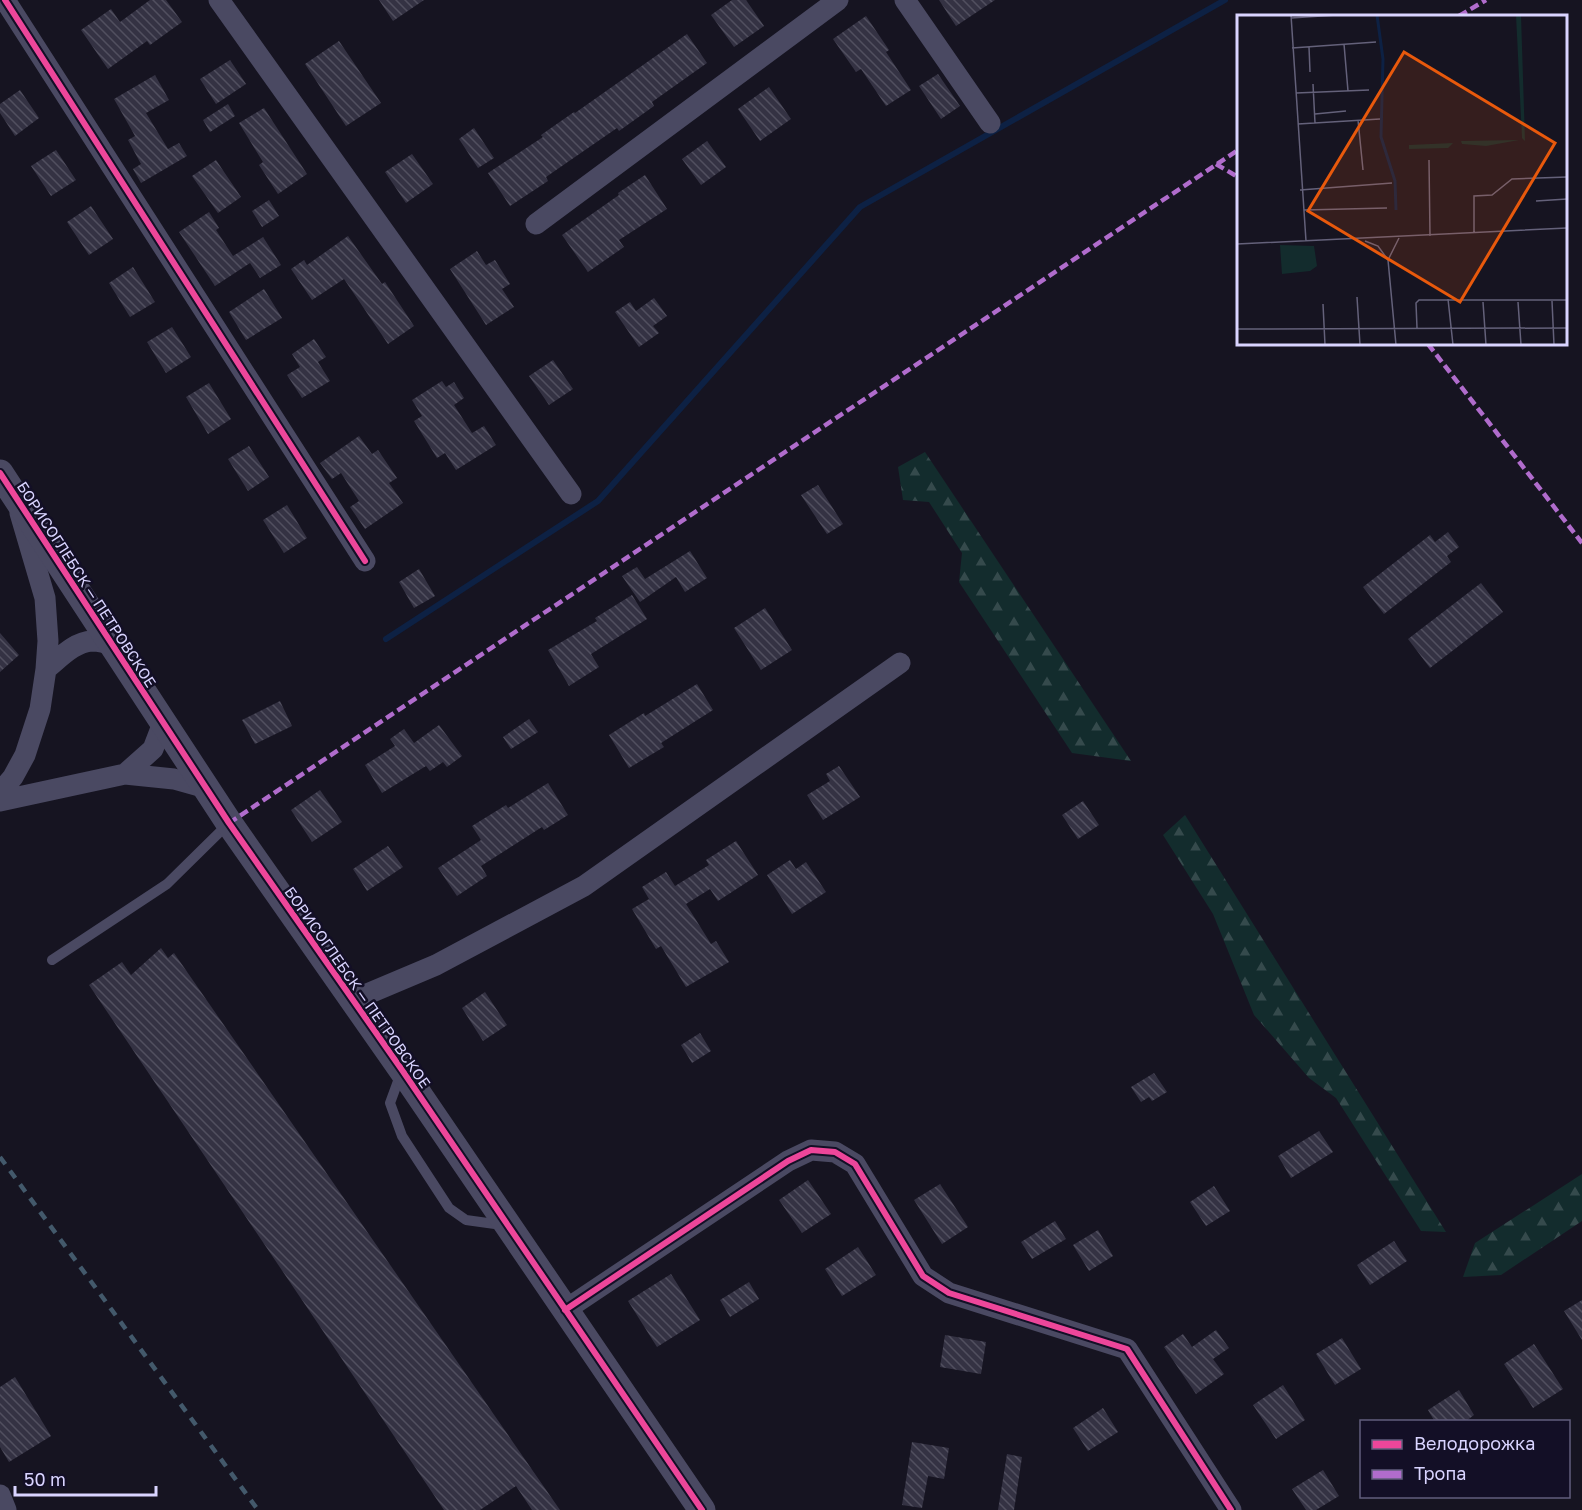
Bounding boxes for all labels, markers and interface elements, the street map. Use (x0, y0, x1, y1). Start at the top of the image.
inset map (1237, 15, 1567, 345)
street label: БОРИСОГЛЕБСК — ПЕТРОВСКОЕ (14, 478, 160, 690)
street label: БОРИСОГЛЕБСК — ПЕТРОВСКОЕ (281, 883, 435, 1091)
legend (1360, 1420, 1570, 1498)
text: Велодорожка (1414, 1432, 1535, 1454)
scale bar (15, 1459, 156, 1497)
text: Тропа (1414, 1462, 1466, 1484)
text: 50 m (24, 1468, 66, 1490)

